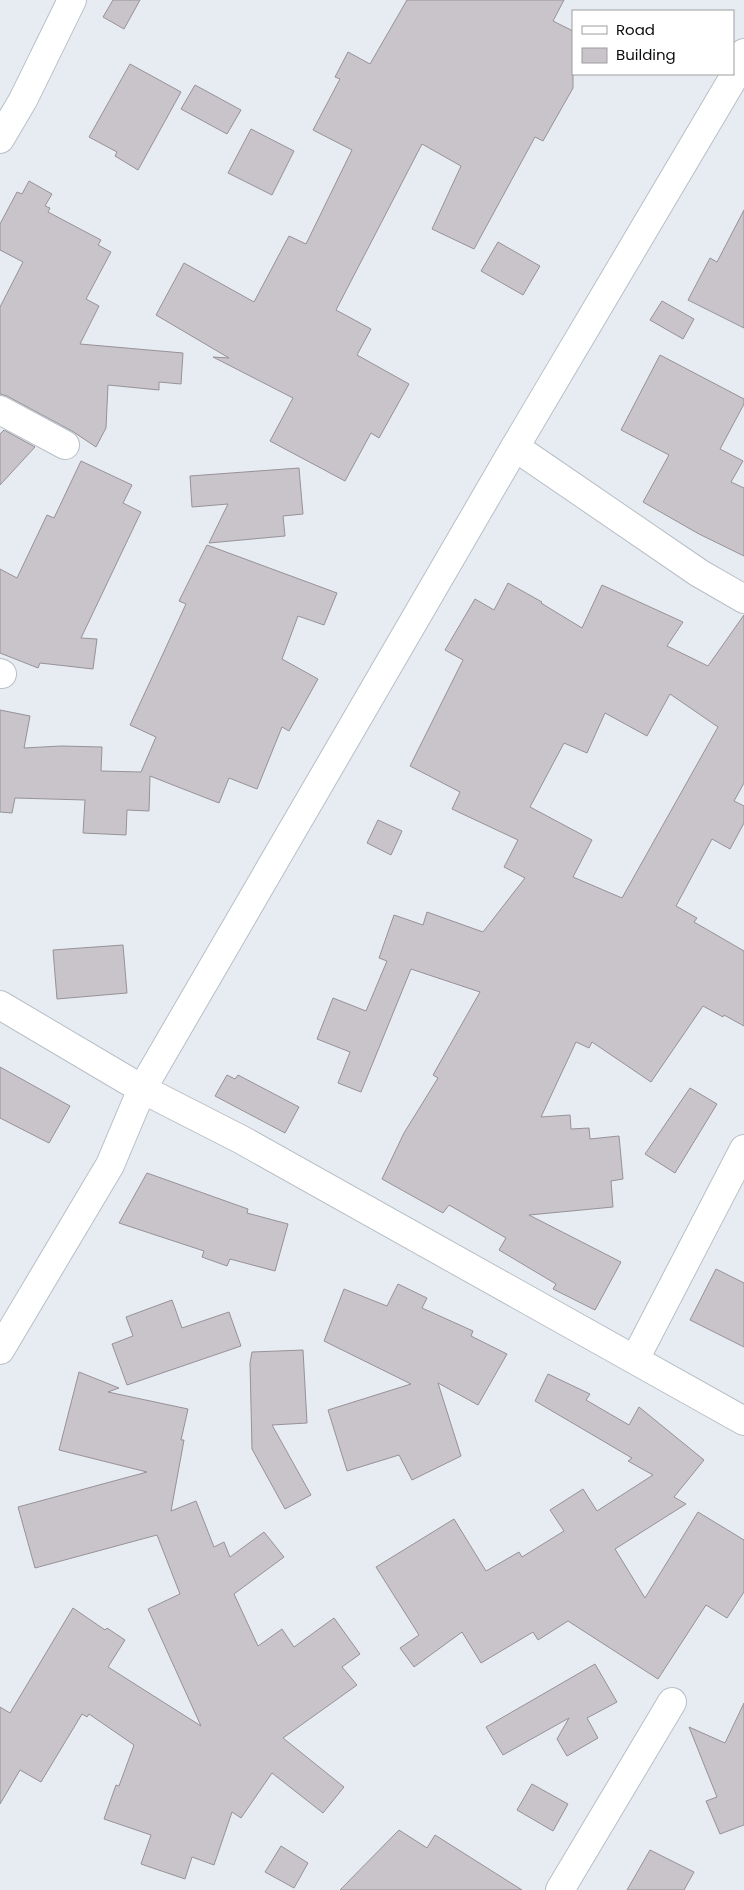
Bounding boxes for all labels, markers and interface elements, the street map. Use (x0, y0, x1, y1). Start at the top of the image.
legend (572, 10, 734, 75)
text: Road (616, 19, 655, 40)
text: Building (616, 44, 676, 65)

